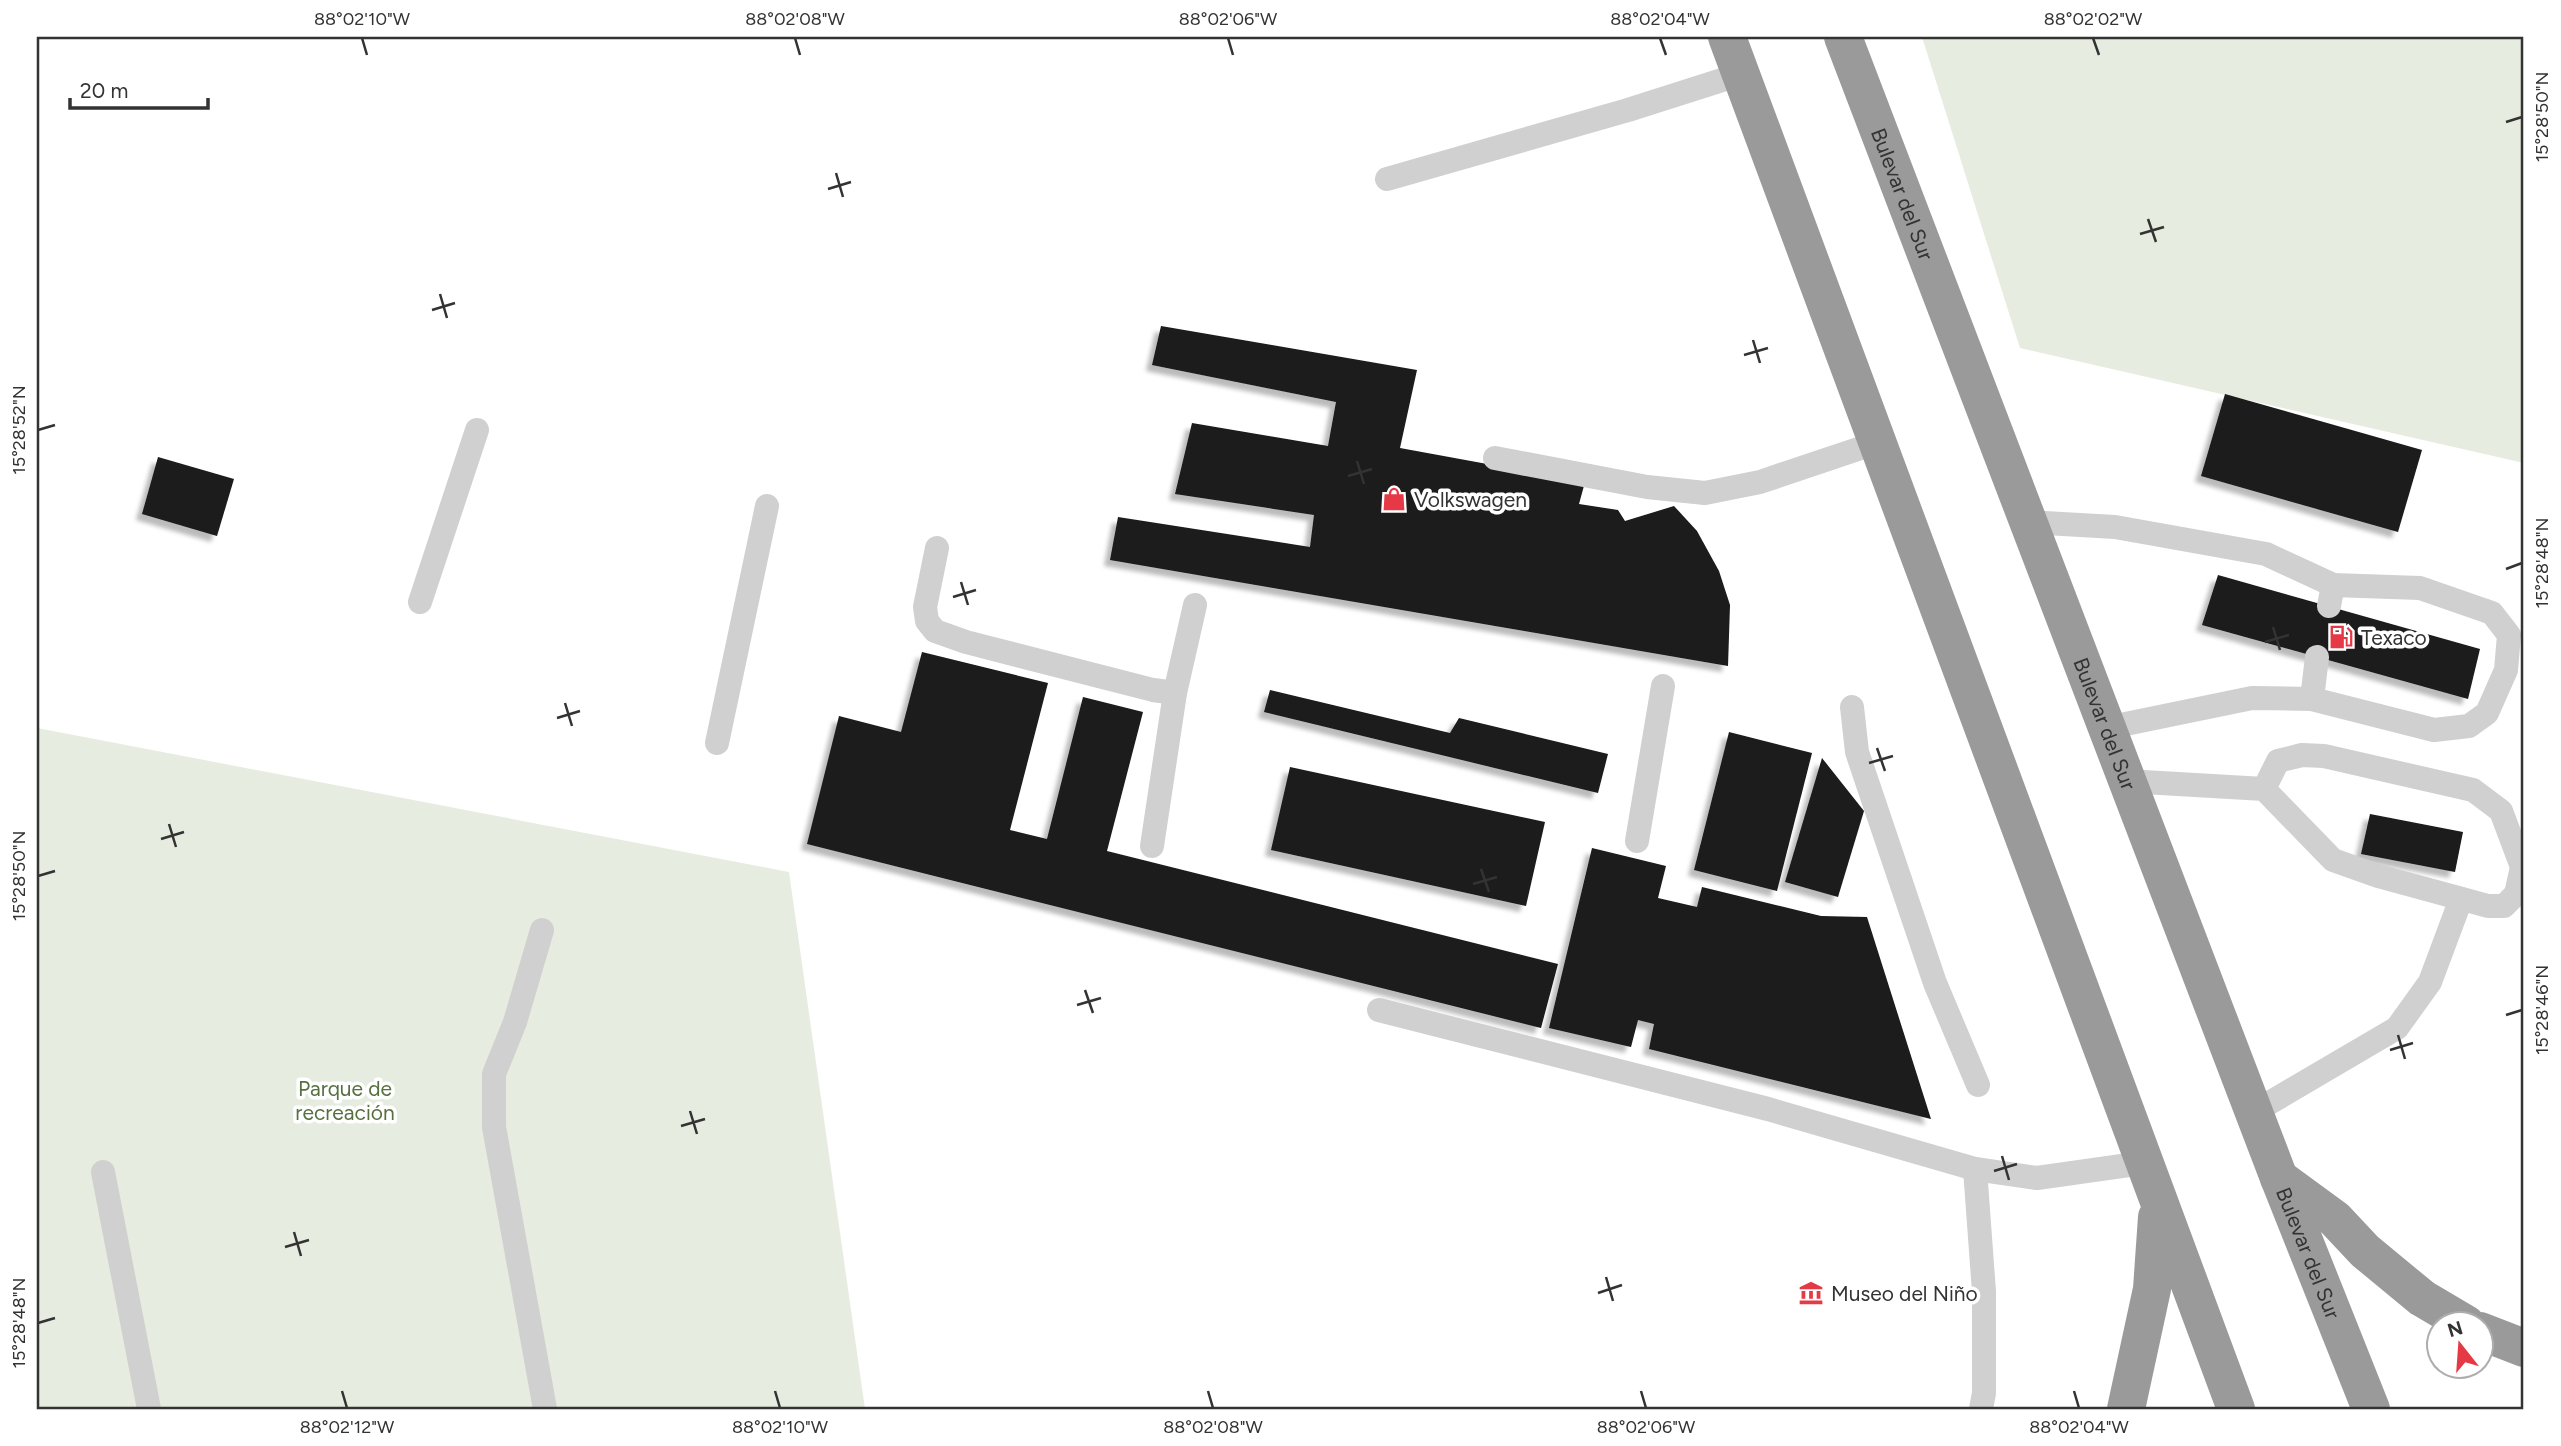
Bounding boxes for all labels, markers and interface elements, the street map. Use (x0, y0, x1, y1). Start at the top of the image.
text: 88°02'10"W (314, 8, 411, 30)
text: 88°02'08"W (745, 8, 846, 30)
text: 88°02'06"W (1179, 8, 1278, 30)
text: 88°02'04"W (1610, 8, 1711, 30)
text: 88°02'02"W (2044, 8, 2143, 30)
scale bar (70, 66, 208, 110)
text: 15°28'50"N (2531, 72, 2553, 162)
text: 20 m (80, 78, 128, 103)
street label: Bulevar del Sur (1866, 124, 1940, 264)
text: 15°28'52"N (8, 385, 30, 475)
shop icon: Volkswagen (1380, 485, 1408, 513)
place label: Volkswagen (1414, 487, 1527, 512)
text: 15°28'48"N (2531, 517, 2553, 609)
fuel station icon: Texaco (2327, 623, 2355, 651)
place label: Texaco (2361, 625, 2427, 650)
street label: Bulevar del Sur (2069, 654, 2142, 793)
text: 15°28'50"N (8, 831, 30, 921)
text: 15°28'46"N (2531, 965, 2553, 1055)
park label: Parque de recreación (295, 1076, 395, 1125)
street label: Bulevar del Sur (2271, 1183, 2346, 1322)
text: 15°28'48"N (8, 1277, 30, 1369)
museum icon: Museo del Niño (1797, 1279, 1825, 1307)
place label: Museo del Niño (1831, 1281, 1978, 1306)
north arrow (2424, 1310, 2494, 1380)
text: N (2445, 1316, 2466, 1342)
text: 88°02'12"W (300, 1416, 395, 1438)
text: 88°02'10"W (732, 1416, 829, 1438)
text: 88°02'08"W (1163, 1416, 1264, 1438)
text: 88°02'06"W (1597, 1416, 1696, 1438)
text: 88°02'04"W (2029, 1416, 2130, 1438)

